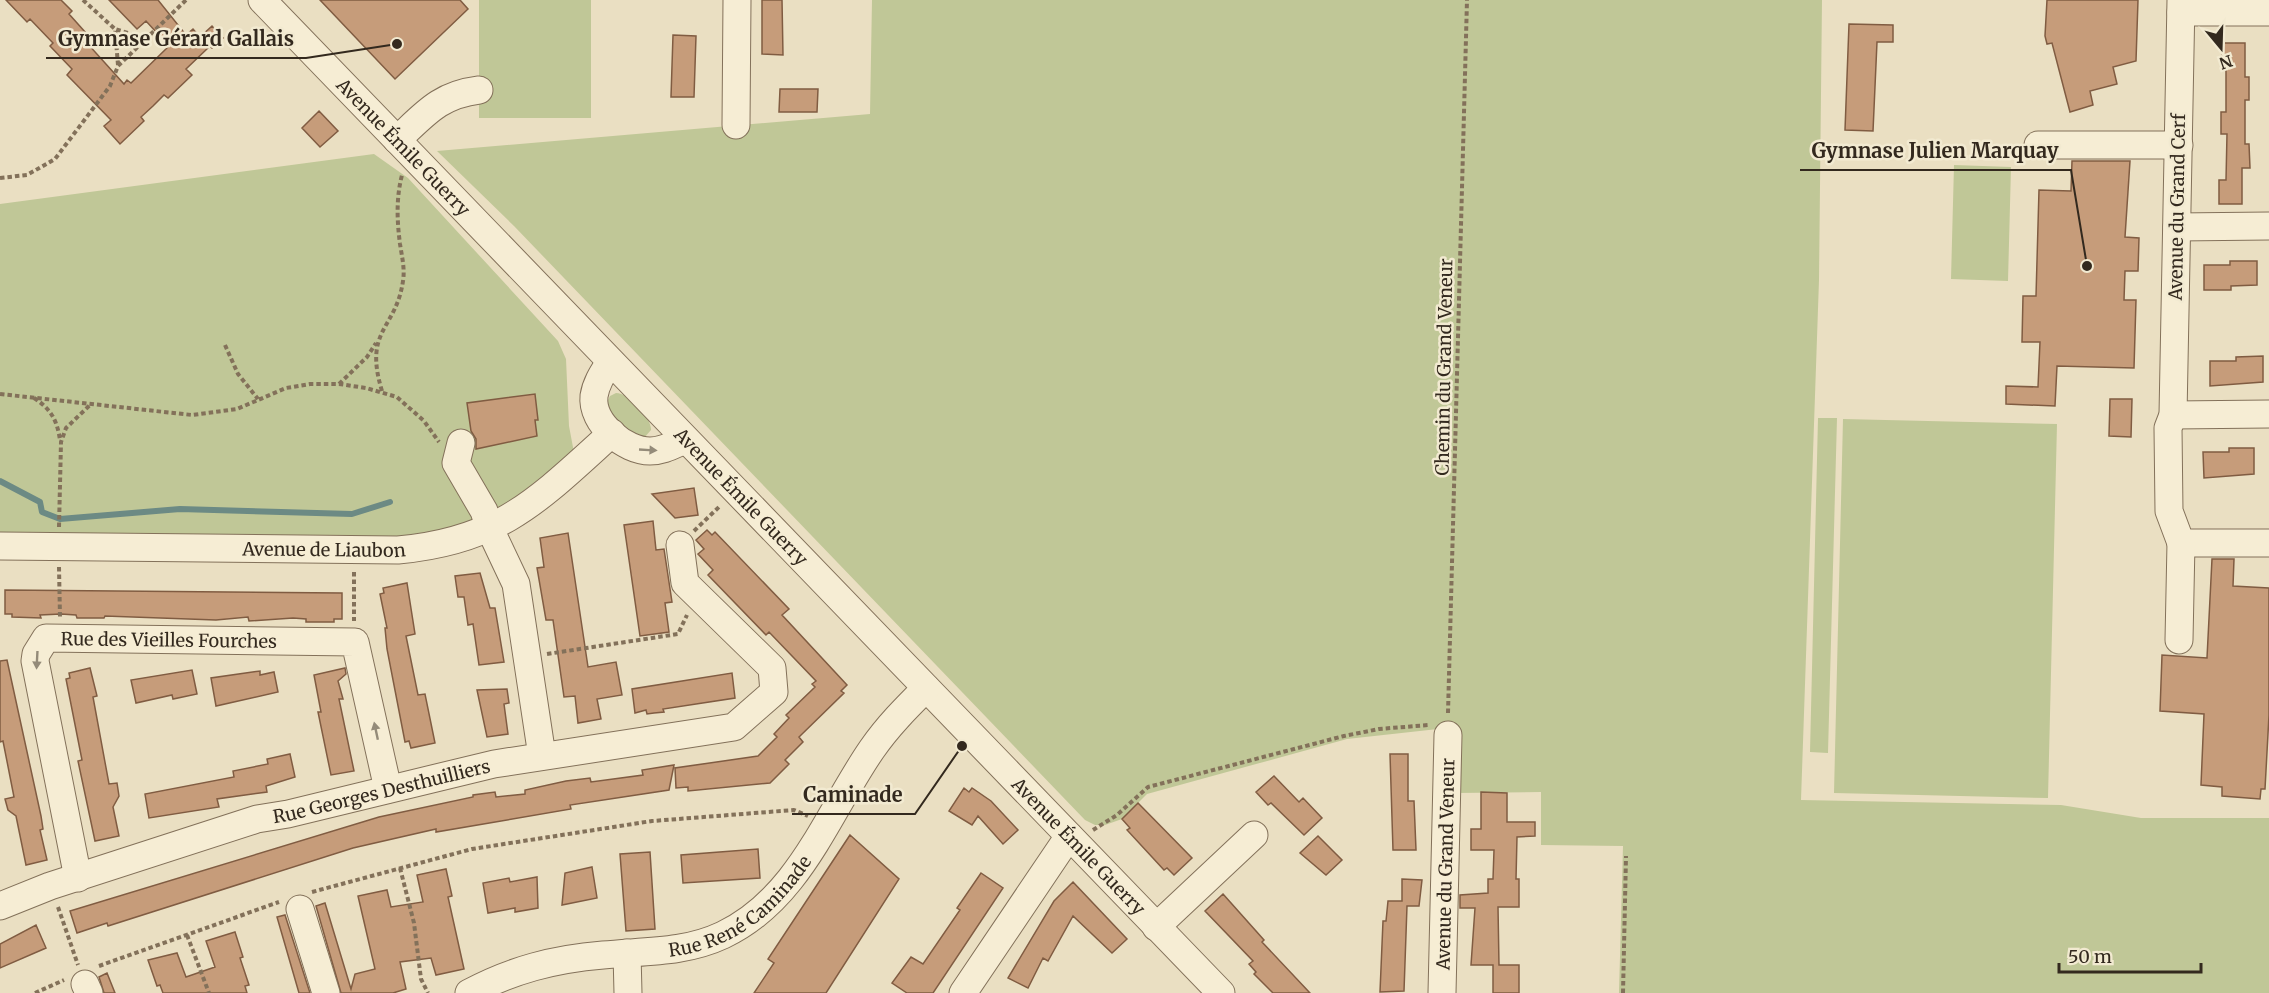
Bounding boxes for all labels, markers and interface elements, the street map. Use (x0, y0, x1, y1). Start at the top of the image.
north arrow (2191, 18, 2251, 78)
callout: Gymnase Gérard Gallais (46, 20, 306, 58)
text: Gymnase Gérard Gallais (58, 26, 294, 51)
text: N (2216, 51, 2235, 74)
street label: Avenue Émile Guerry (331, 72, 476, 221)
street label: Avenue du Grand Cerf (2164, 112, 2190, 302)
callout: Gymnase Julien Marquay (1800, 132, 2071, 170)
text: Gymnase Julien Marquay (1811, 138, 2059, 163)
street label: Chemin du Grand Veneur (1431, 258, 1457, 476)
street label: Avenue Émile Guerry (669, 422, 813, 570)
one-way arrow (638, 445, 657, 454)
street label: Avenue de Liaubon (241, 537, 407, 562)
street label: Rue des Vieilles Fourches (61, 627, 277, 652)
one-way arrow (33, 651, 42, 670)
one-way arrow (371, 722, 380, 741)
street label: Rue Georges Desthuilliers (271, 754, 493, 828)
street label: Avenue du Grand Veneur (1431, 758, 1459, 971)
street label: Avenue Émile Guerry (1007, 772, 1151, 920)
callout: Caminade (792, 776, 915, 814)
text: Caminade (803, 782, 903, 807)
street label: Rue René Caminade (667, 851, 816, 961)
scale bar (2059, 936, 2202, 974)
text: 50 m (2068, 945, 2112, 968)

